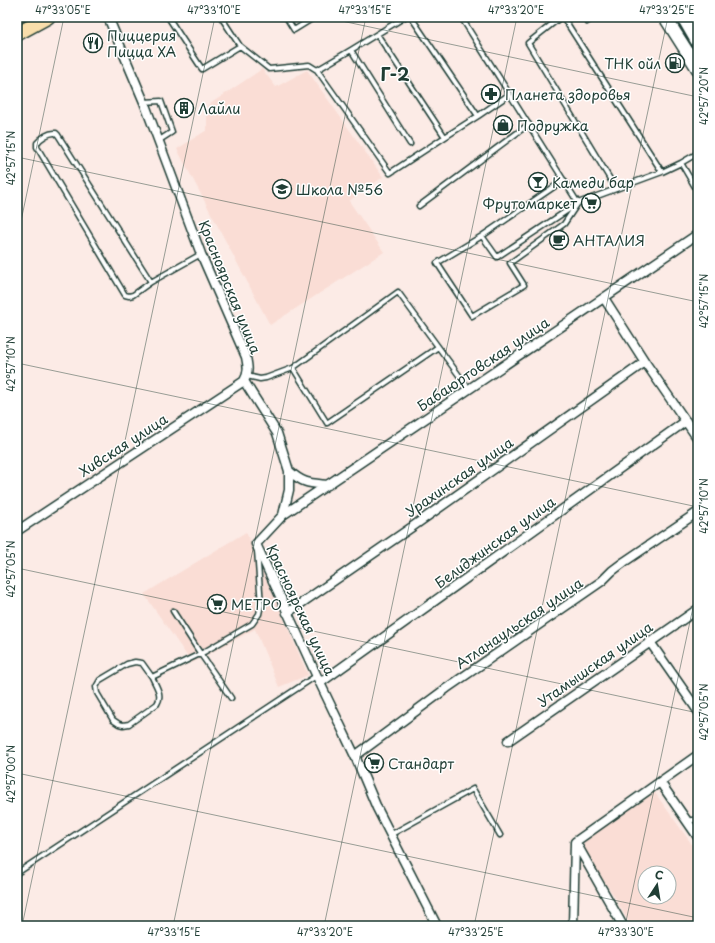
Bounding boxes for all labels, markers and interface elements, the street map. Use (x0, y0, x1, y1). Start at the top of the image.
text: 47°33'05"E (35, 2, 91, 17)
text: 47°33'10"E (187, 2, 241, 17)
text: 47°33'15"E (339, 2, 391, 17)
text: 47°33'20"E (488, 2, 544, 17)
text: 47°33'25"E (639, 2, 695, 17)
place label: Пиццерия Пицца ХА (107, 25, 176, 62)
restaurant icon: Пиццерия Пицца ХА (82, 32, 104, 54)
fuel station icon: ТНК ойл (664, 52, 686, 74)
place label: ТНК ойл (604, 53, 661, 74)
district label: Г-2 (380, 60, 410, 87)
text: 42°57'20"N (696, 67, 711, 125)
pharmacy icon: Планета здоровья (480, 83, 502, 105)
place label: Планета здоровья (505, 84, 631, 105)
building icon: Лайли (173, 97, 195, 119)
place label: Лайли (198, 98, 241, 119)
shop icon: Подружка (492, 114, 514, 136)
place label: Подружка (517, 115, 589, 136)
text: 42°57'15"N (3, 130, 18, 185)
bar icon: Камеди бар (527, 171, 549, 193)
place label: Камеди бар (552, 172, 634, 193)
school or university icon: Школа №56 (271, 178, 293, 200)
place label: Школа №56 (296, 179, 383, 200)
supermarket icon: Фрутомаркет (580, 192, 602, 214)
place label: Фрутомаркет (483, 193, 577, 214)
street label: Красноярская улица (194, 217, 266, 357)
cafe icon: АНТАЛИЯ (548, 229, 570, 251)
place label: АНТАЛИЯ (573, 230, 645, 251)
text: 42°57'15"N (696, 273, 711, 328)
street label: Бабаюртовская улица (413, 312, 553, 416)
text: 42°57'10"N (3, 336, 18, 392)
street label: Хивская улица (74, 408, 172, 482)
street label: Урахинская улица (401, 432, 517, 522)
text: 42°57'10"N (696, 478, 711, 534)
street label: Белиджинская улица (430, 491, 560, 593)
text: 42°57'05"N (3, 540, 18, 598)
street label: Красноярская улица (261, 541, 341, 679)
street label: Атланаульская улица (451, 572, 587, 674)
supermarket icon: МЕТРО (206, 593, 228, 615)
place label: МЕТРО (231, 594, 282, 615)
street label: Утамышская улица (533, 616, 657, 712)
text: 42°57'05"N (696, 683, 711, 741)
text: 42°57'00"N (3, 745, 18, 803)
supermarket icon: Стандарт (363, 752, 385, 774)
place label: Стандарт (388, 753, 454, 774)
north arrow (637, 865, 677, 905)
text: С (653, 866, 665, 884)
text: 47°33'15"E (148, 924, 200, 939)
text: 47°33'20"E (297, 924, 353, 939)
text: 47°33'25"E (448, 924, 504, 939)
text: 47°33'30"E (598, 924, 654, 939)

